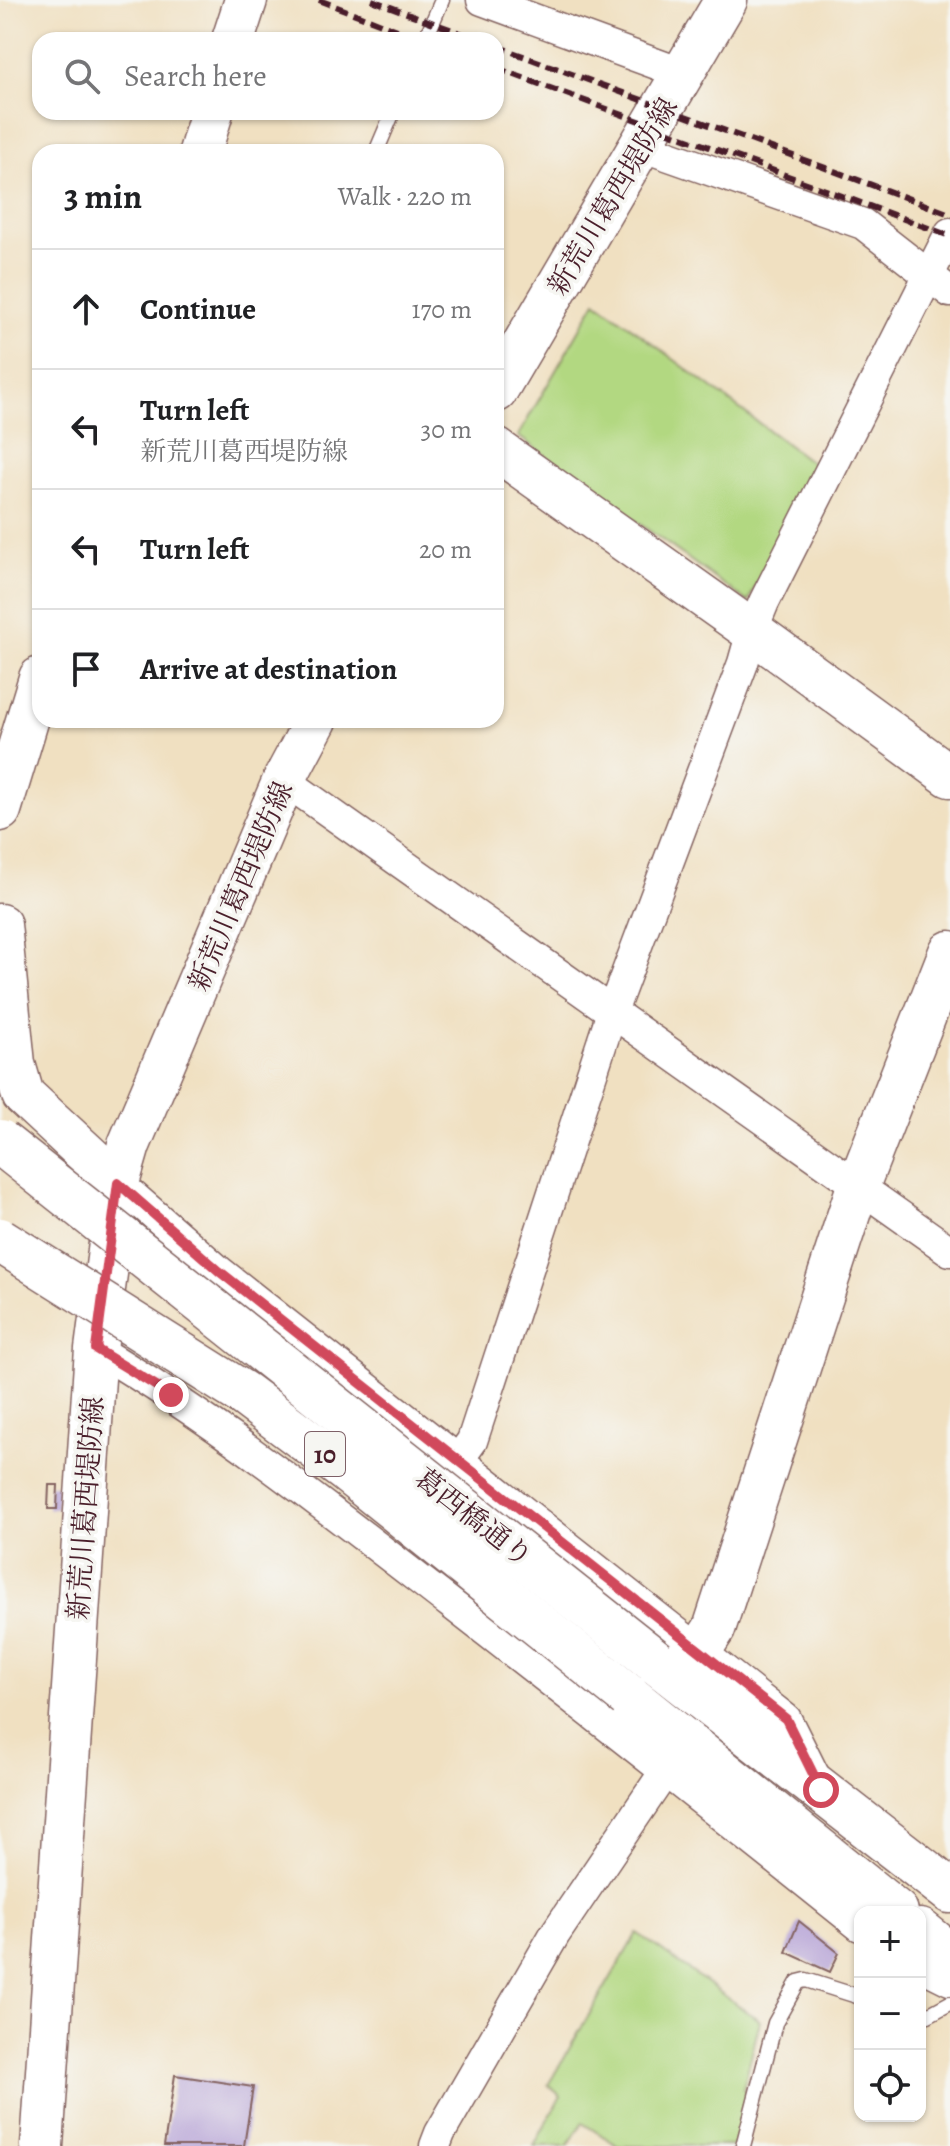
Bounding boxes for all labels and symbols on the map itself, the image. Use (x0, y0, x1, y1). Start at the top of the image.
street label: 新荒川葛西堤防線 (539, 91, 687, 302)
street label: 新荒川葛西堤防線 (180, 776, 302, 997)
route end (153, 1377, 189, 1413)
street label: 新荒川葛西堤防線 (59, 1395, 113, 1621)
road number: 10 (305, 1432, 345, 1476)
street label: 葛西橋通り (407, 1460, 540, 1576)
route start (803, 1772, 839, 1808)

